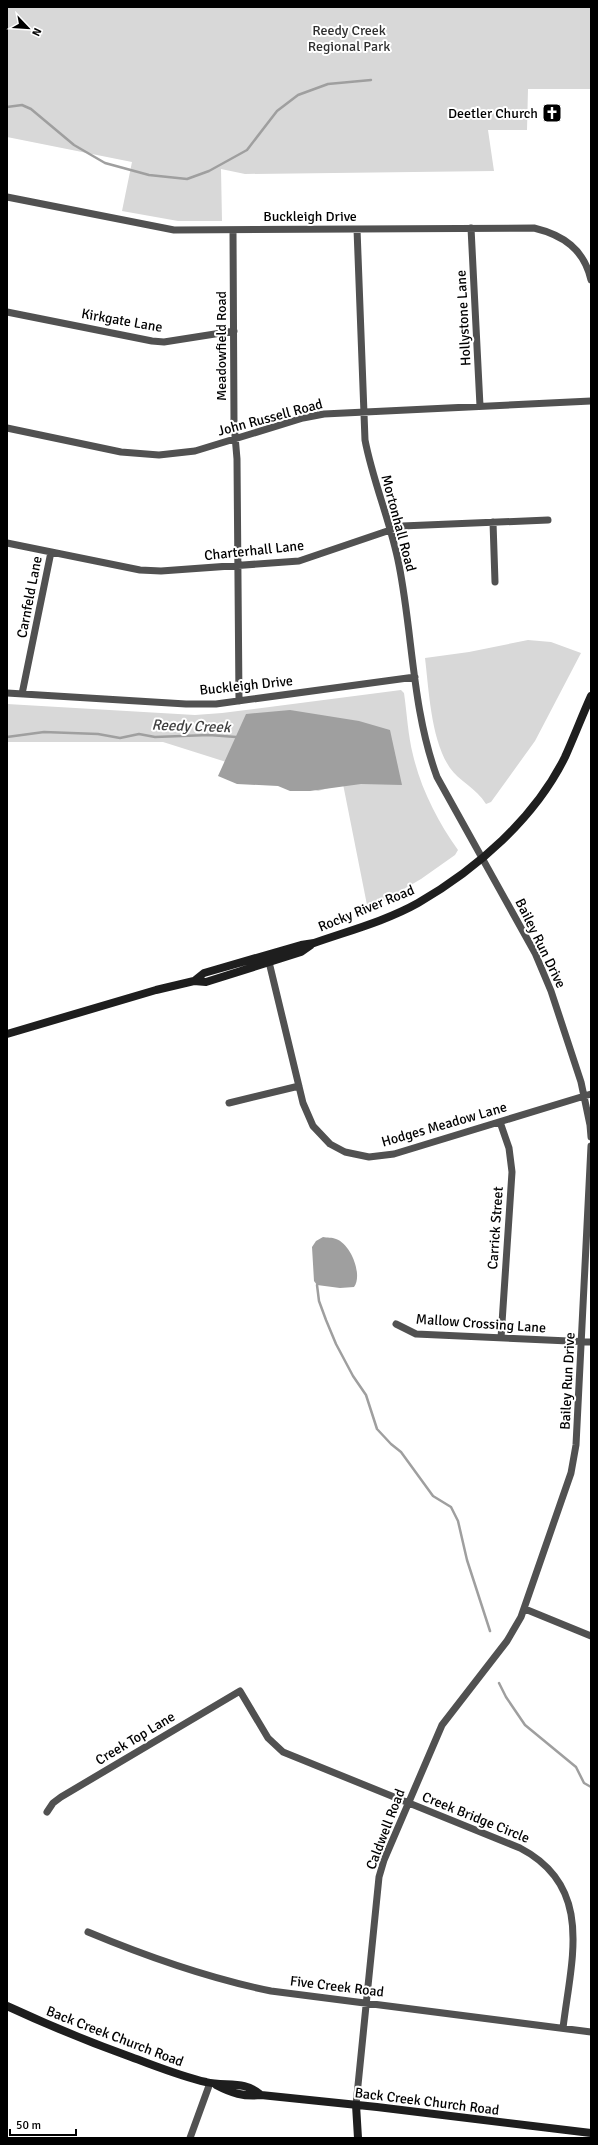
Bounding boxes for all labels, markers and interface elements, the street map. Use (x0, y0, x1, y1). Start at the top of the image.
north arrow (8, 8, 48, 48)
park label: Reedy Creek Regional Park (308, 22, 390, 55)
text: N (29, 26, 44, 38)
church icon: Deetler Church (541, 102, 563, 124)
place label: Deetler Church (448, 105, 538, 122)
street label: Buckleigh Drive (263, 208, 357, 225)
street label: Hollystone Lane (452, 270, 474, 366)
street label: Meadowfield Road (213, 291, 230, 401)
street label: Kirkgate Lane (80, 305, 164, 336)
street label: John Russell Road (216, 395, 325, 440)
street label: Mortonhall Road (377, 473, 420, 573)
street label: Charterhall Lane (203, 537, 305, 564)
street label: Carnfeld Lane (13, 555, 46, 640)
street label: Buckleigh Drive (199, 672, 294, 699)
water label: Reedy Creek (151, 716, 232, 736)
street label: Rocky River Road (316, 881, 417, 935)
street label: Bailey Run Drive (512, 896, 570, 991)
street label: Hodges Meadow Lane (379, 1098, 509, 1151)
street label: Carrick Street (484, 1186, 507, 1270)
street label: Mallow Crossing Lane (415, 1310, 547, 1337)
street label: Bailey Run Drive (556, 1332, 579, 1430)
street label: Creek Top Lane (92, 1708, 178, 1769)
street label: Caldwell Road (362, 1786, 409, 1872)
street label: Creek Bridge Circle (420, 1788, 532, 1847)
street label: Five Creek Road (289, 1972, 385, 2001)
street label: Back Creek Church Road (44, 2002, 186, 2070)
street label: Back Creek Church Road (354, 2084, 500, 2119)
scale bar (10, 2111, 76, 2137)
text: 50 m (16, 2118, 41, 2133)

